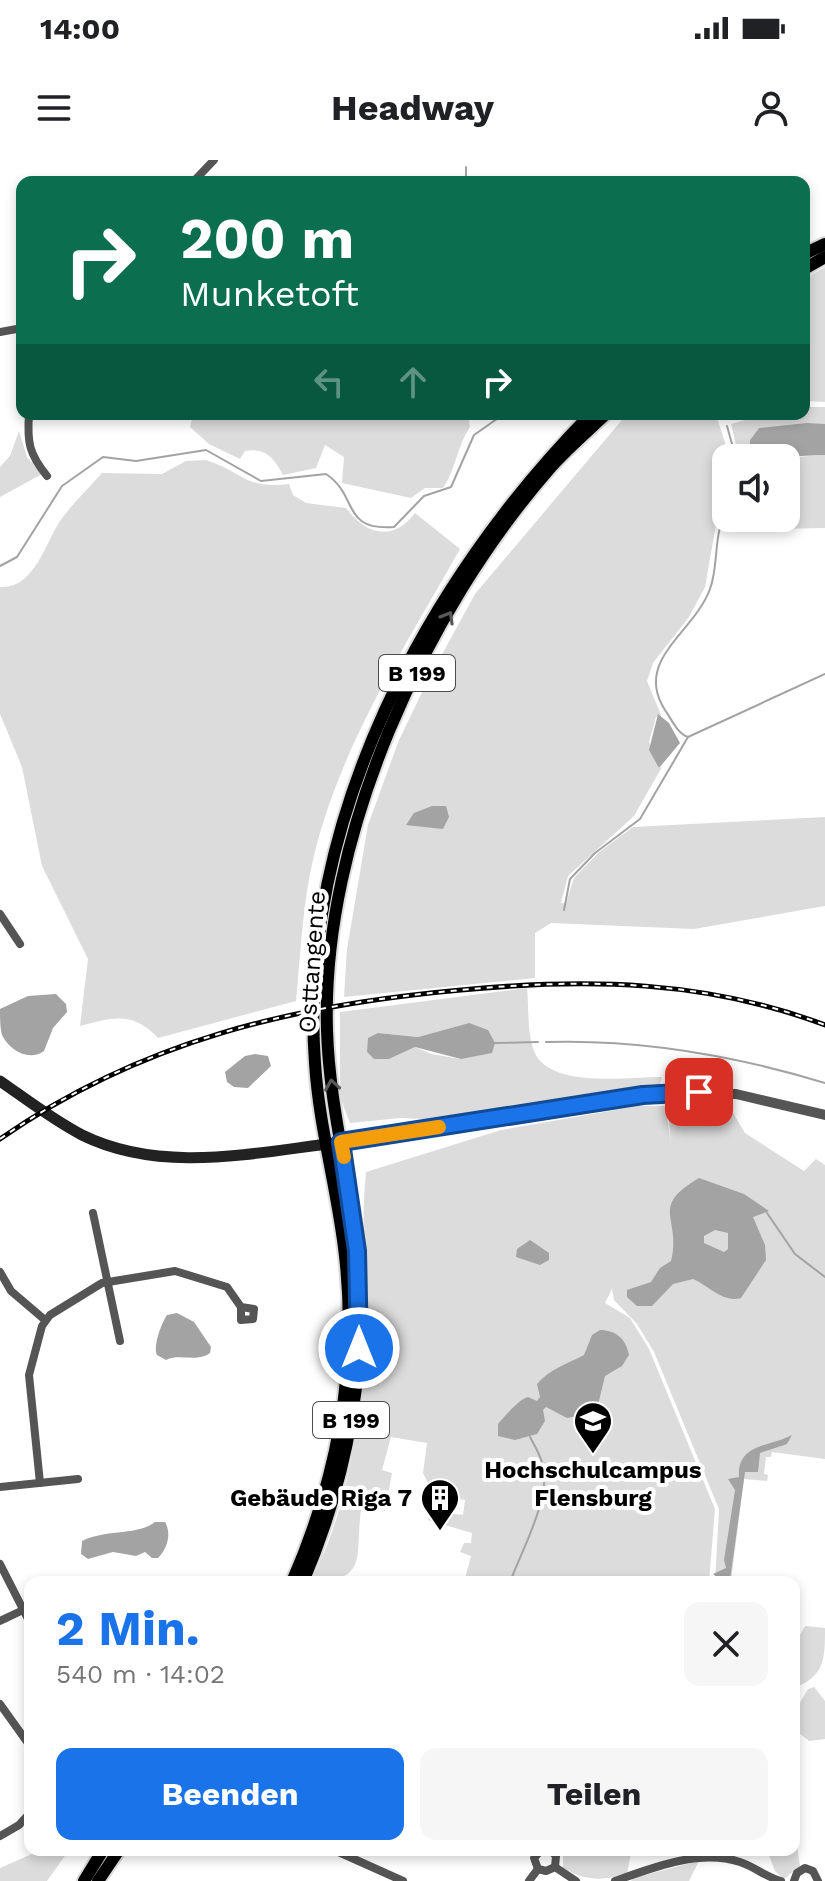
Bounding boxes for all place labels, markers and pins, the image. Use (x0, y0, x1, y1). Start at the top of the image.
pin (665, 1058, 733, 1126)
school or university icon: Hochschulcampus Flensburg (572, 1400, 614, 1455)
place label: Hochschulcampus Flensburg (484, 1456, 702, 1512)
building icon: Gebäude Riga 7 (419, 1477, 461, 1532)
place label: Gebäude Riga 7 (230, 1484, 412, 1512)

